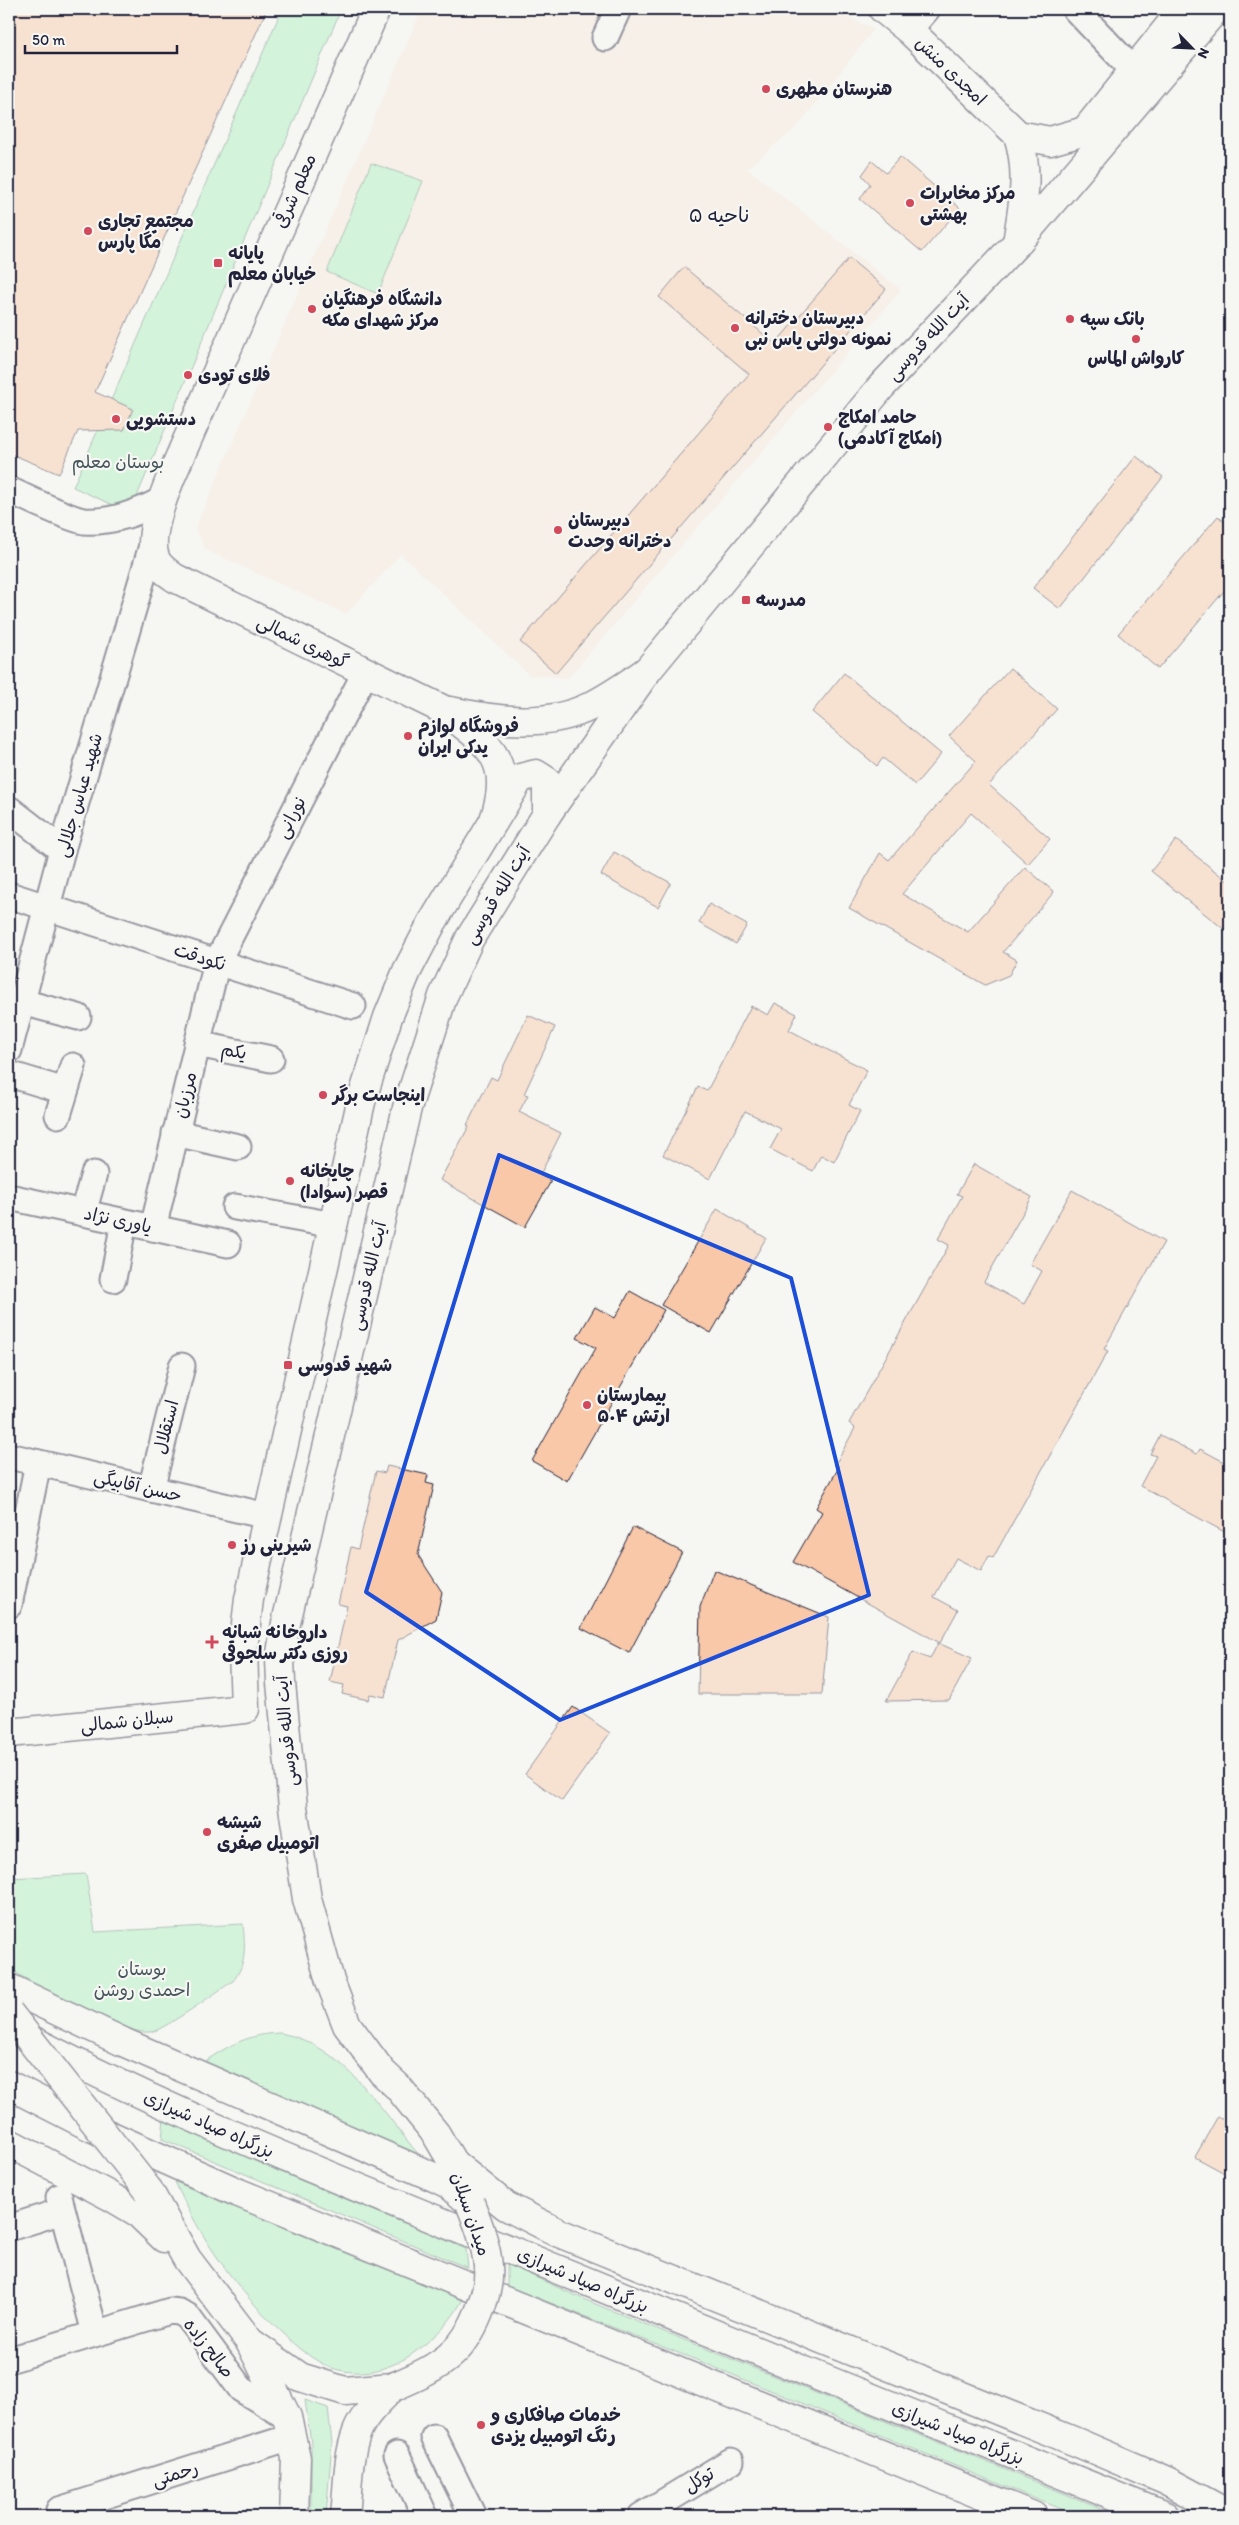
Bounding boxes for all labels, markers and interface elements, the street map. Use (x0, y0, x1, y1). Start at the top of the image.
scale bar (25, 22, 178, 54)
north arrow (1166, 22, 1216, 72)
text: 50 m (32, 31, 65, 49)
street label: امجدی منش (911, 32, 991, 110)
text: N (1194, 45, 1213, 61)
place label: هنرستان مطهری (776, 78, 892, 100)
marker: هنرستان مطهری (760, 83, 772, 95)
street label: معلم شرقی (268, 150, 324, 233)
place label: مرکز مخابرات بهشتی (920, 182, 1016, 226)
marker: مرکز مخابرات بهشتی (904, 197, 916, 209)
district label: ناحیه ۵ (689, 203, 749, 227)
place label: مجتمع تجاری مگا پارس (98, 210, 194, 254)
marker: مجتمع تجاری مگا پارس (82, 225, 94, 237)
place label: پایانه خیابان معلم (228, 242, 316, 288)
marker: پایانه خیابان معلم (212, 257, 224, 269)
place label: دانشگاه فرهنگیان مرکز شهدای مکه (322, 288, 442, 331)
street label: آیت الله قدوسی (882, 288, 975, 385)
marker: دانشگاه فرهنگیان مرکز شهدای مکه (306, 303, 318, 315)
place label: دبیرستان دخترانه نمونه دولتی یاس نبی (745, 307, 893, 351)
place label: بانک سپه (1080, 308, 1145, 331)
marker: بانک سپه (1064, 313, 1076, 325)
marker: دبیرستان دخترانه نمونه دولتی یاس نبی (729, 322, 741, 334)
marker: کارواش الماس (1130, 333, 1142, 345)
place label: کارواش الماس (1088, 347, 1184, 369)
place label: فلای تودی (198, 364, 271, 386)
marker: فلای تودی (182, 369, 194, 381)
place label: حامد امکاج (امکاج آکادمی) (838, 406, 942, 450)
place label: دستشویی (126, 408, 196, 431)
marker: دستشویی (110, 413, 122, 425)
marker: حامد امکاج (امکاج آکادمی) (822, 421, 834, 433)
park label: بوستان معلم (72, 451, 164, 476)
place label: دبیرستان دخترانه وحدت (568, 509, 671, 552)
marker: دبیرستان دخترانه وحدت (552, 524, 564, 536)
place label: مدرسه (756, 589, 806, 611)
marker: مدرسه (740, 594, 752, 606)
street label: گوهری شمالی (254, 610, 353, 674)
place label: فروشگاه لوازم یدکی ایران (418, 715, 519, 759)
street label: شهید عباس جلالی (51, 730, 107, 860)
marker: فروشگاه لوازم یدکی ایران (402, 730, 414, 742)
street label: نورانی (271, 792, 311, 842)
street label: آیت الله قدوسی (459, 840, 536, 948)
street label: نکودقت (171, 938, 229, 976)
street label: یکم (219, 1038, 249, 1067)
street label: مرزبان (169, 1070, 201, 1120)
place label: اینجاست برگر (331, 1084, 425, 1106)
marker: اینجاست برگر (317, 1089, 329, 1101)
place label: چایخانه قصر (سوادا) (300, 1160, 388, 1203)
marker: چایخانه قصر (سوادا) (284, 1175, 296, 1187)
street label: یاوری نژاد (82, 1202, 154, 1238)
street label: آیت الله قدوسی (345, 1218, 392, 1333)
place label: شهید قدوسی (298, 1354, 392, 1377)
marker: شهید قدوسی (282, 1359, 294, 1371)
place label: بیمارستان ۵۰۴ ارتش (597, 1384, 670, 1427)
street label: استقلال (149, 1398, 183, 1456)
marker: بیمارستان ۵۰۴ ارتش (581, 1399, 593, 1411)
street label: حسن آقابیگی (92, 1465, 184, 1507)
place label: شیرینی رز (240, 1534, 312, 1557)
marker: شیرینی رز (226, 1539, 238, 1551)
place label: داروخانه شبانه روزی دکتر سلجوقی (222, 1621, 348, 1665)
marker: داروخانه شبانه روزی دکتر سلجوقی (206, 1636, 218, 1648)
street label: آیت الله قدوسی (270, 1673, 302, 1787)
street label: سبلان شمالی (79, 1705, 175, 1737)
place label: شیشه اتومبیل صفری (217, 1811, 319, 1854)
marker: شیشه اتومبیل صفری (201, 1826, 213, 1838)
park label: بوستان احمدی روشن (94, 1958, 190, 2001)
street label: بزرگراه صیاد شیرازی (140, 2085, 278, 2163)
street label: میدان سبلان (446, 2169, 496, 2259)
street label: بزرگراه صیاد شیرازی (514, 2242, 652, 2318)
street label: صالح زاده (178, 2314, 239, 2383)
street label: بزرگراه صیاد شیرازی (889, 2397, 1027, 2469)
place label: خدمات صافکاری و رنگ اتومبیل یزدی (489, 2404, 621, 2447)
marker: خدمات صافکاری و رنگ اتومبیل یزدی (475, 2419, 487, 2431)
street label: رحمتی (149, 2457, 201, 2491)
street label: توکل (680, 2462, 719, 2498)

